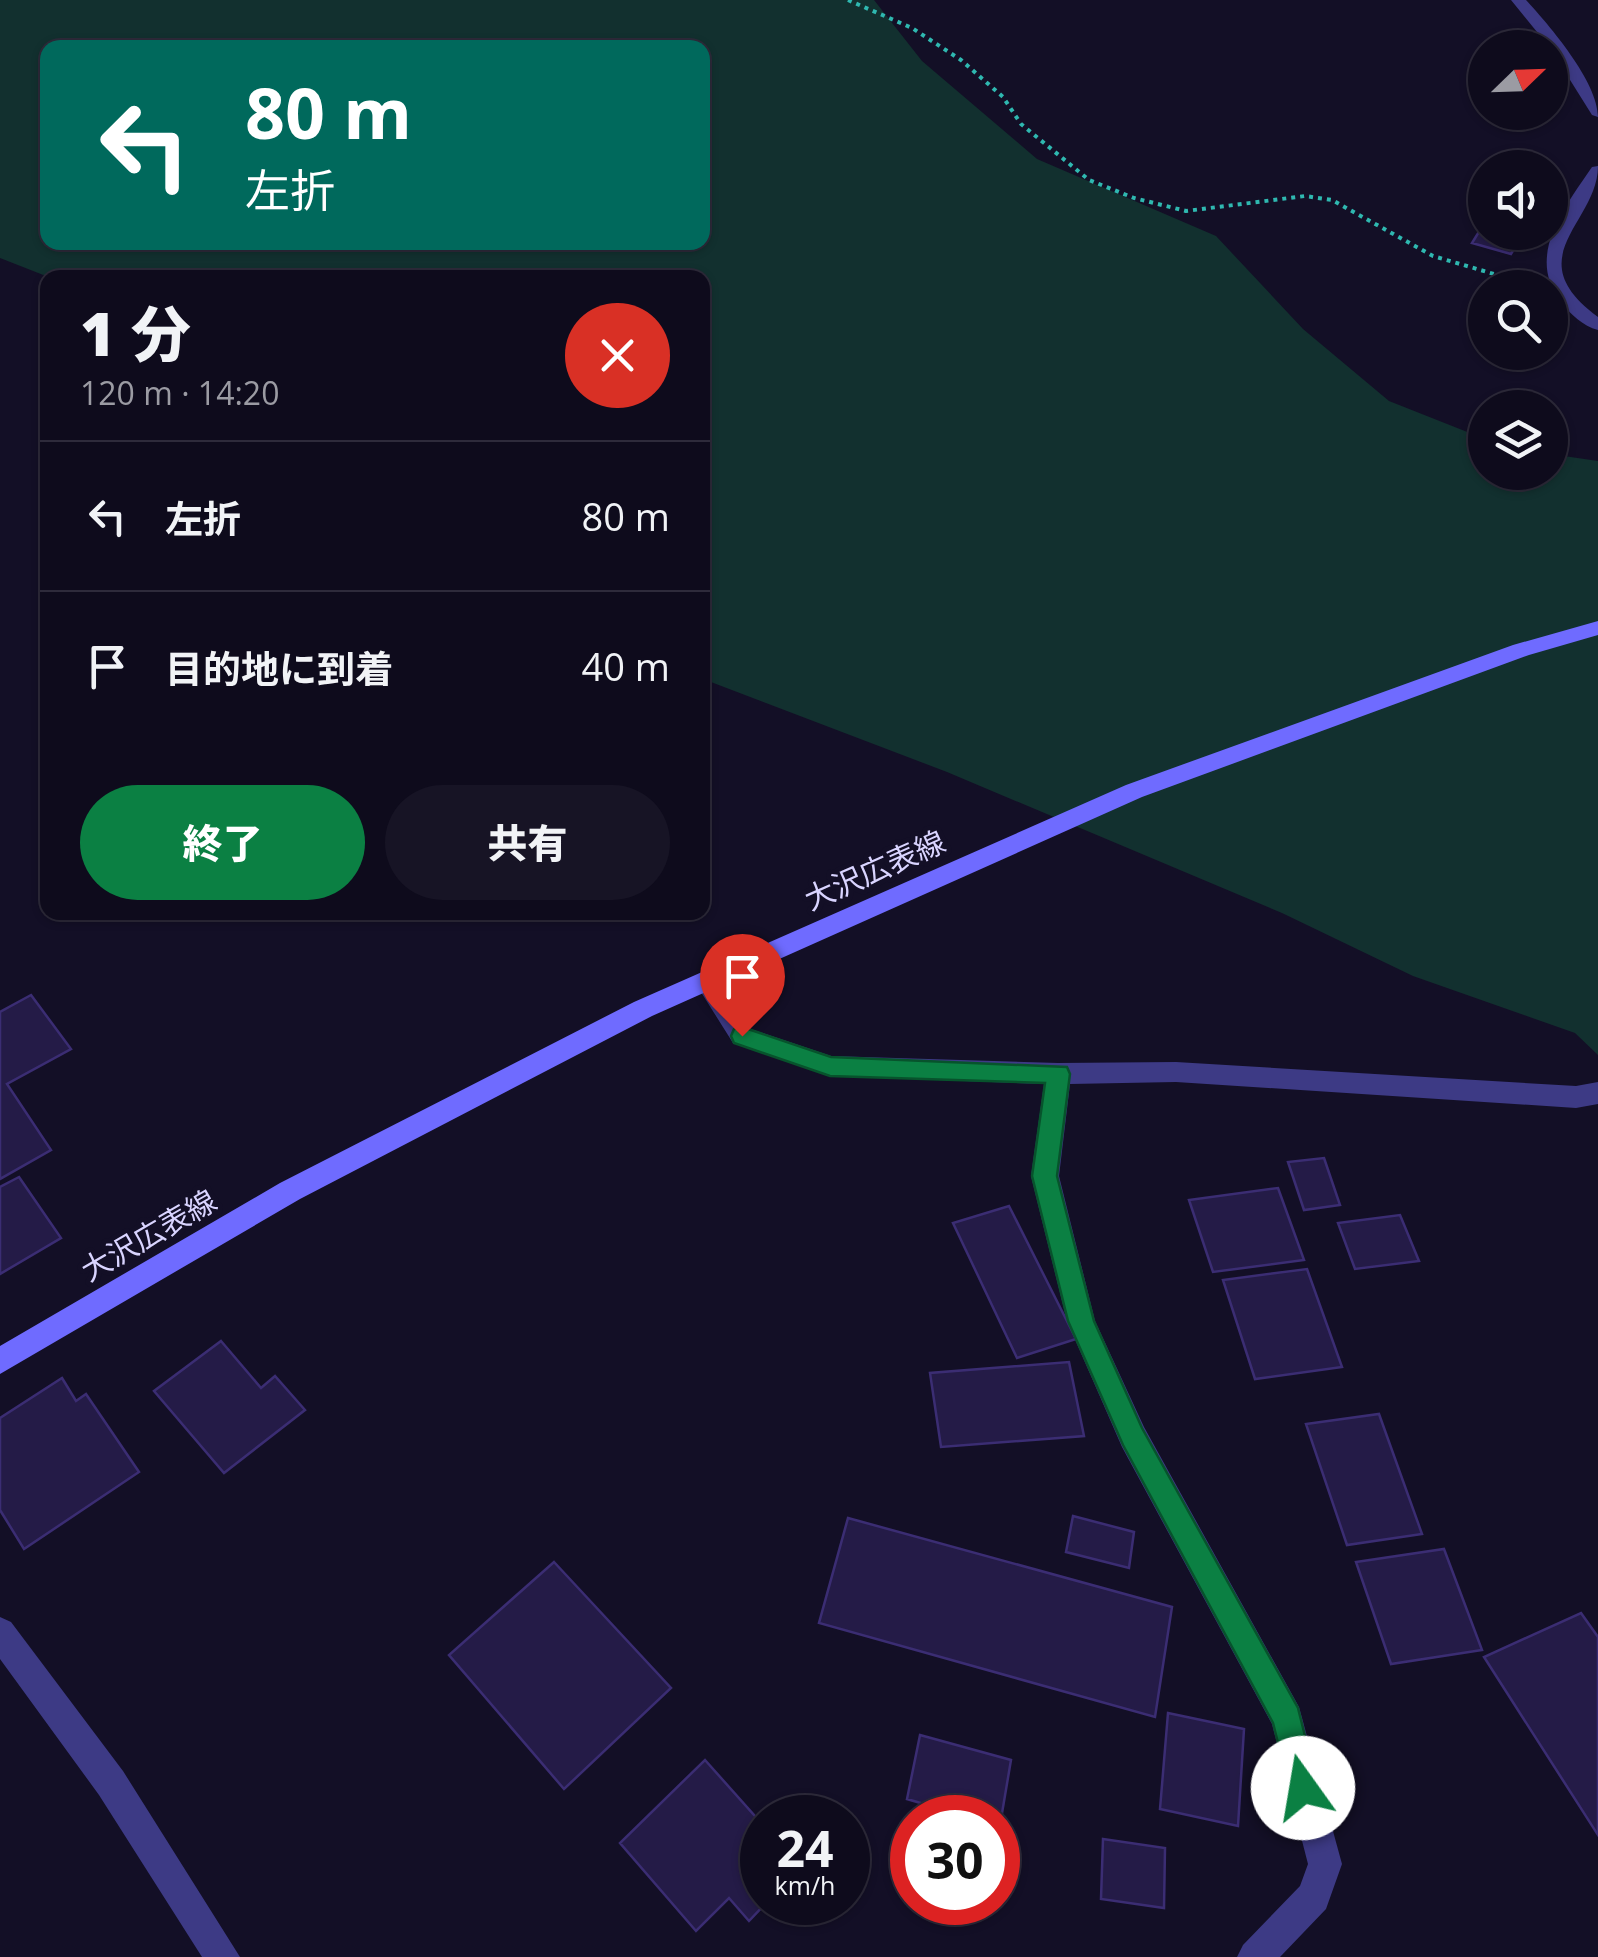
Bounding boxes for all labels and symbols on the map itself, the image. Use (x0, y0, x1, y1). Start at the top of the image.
north arrow (1468, 30, 1568, 130)
street label: 大沢広表線 (798, 820, 951, 919)
pin (700, 934, 785, 1037)
street label: 大沢広表線 (73, 1179, 223, 1290)
position arrow (1251, 1736, 1355, 1840)
speed limit sign: 30 (890, 1795, 1020, 1925)

